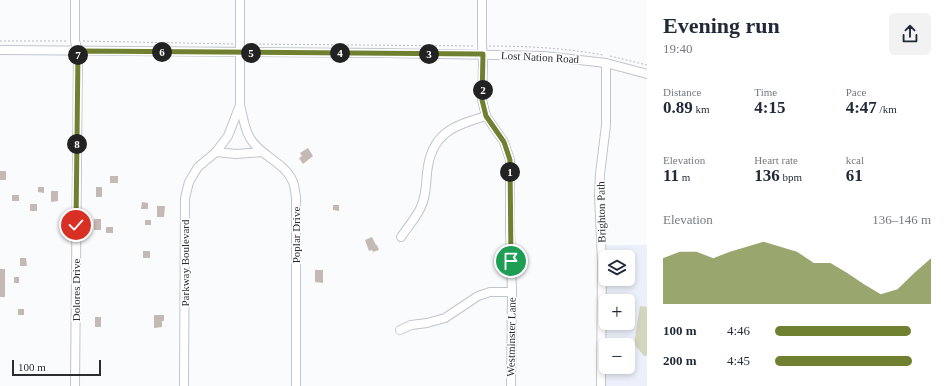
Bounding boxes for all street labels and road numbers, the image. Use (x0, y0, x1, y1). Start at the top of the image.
street label: Lost Nation Road (501, 49, 580, 65)
street label: Brighton Path (594, 181, 608, 243)
street label: Poplar Drive (290, 207, 302, 263)
street label: Parkway Boulevard (179, 219, 191, 307)
street label: Dolores Drive (70, 259, 82, 321)
street label: Westminster Lane (504, 297, 518, 377)

